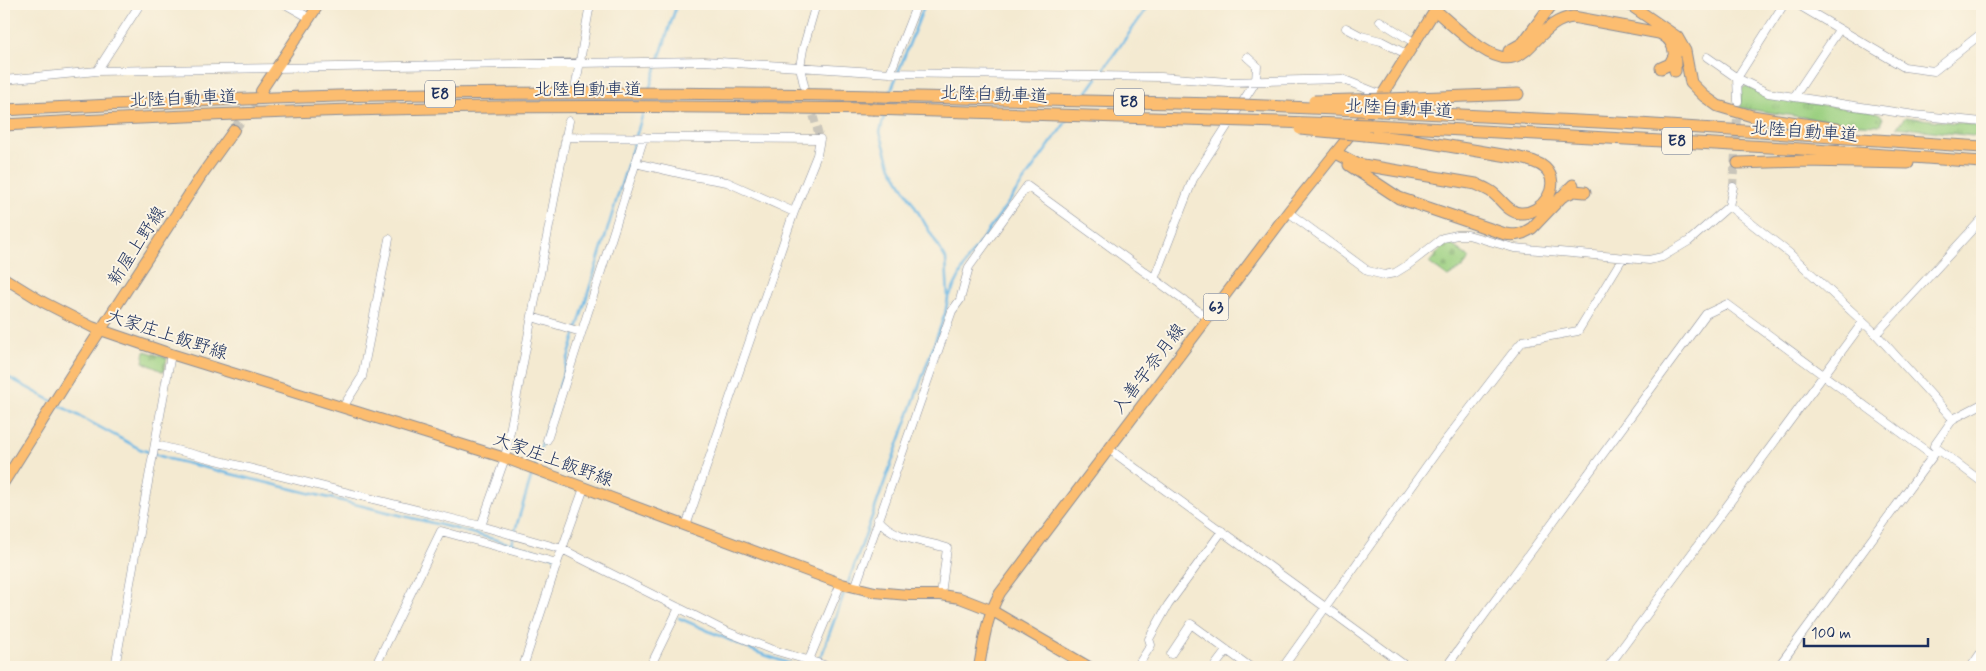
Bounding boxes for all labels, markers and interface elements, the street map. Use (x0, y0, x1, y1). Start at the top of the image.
street label: 北陸自動車道 (534, 78, 642, 102)
road number: E8 (425, 80, 455, 108)
street label: 北陸自動車道 (940, 81, 1048, 109)
street label: 北陸自動車道 (129, 85, 237, 113)
road number: E8 (1114, 88, 1144, 115)
street label: 北陸自動車道 (1344, 94, 1454, 124)
street label: 北陸自動車道 (1749, 116, 1859, 148)
road number: E8 (1662, 128, 1692, 154)
street label: 新屋上野線 (102, 202, 172, 290)
road number: 63 (1204, 294, 1228, 320)
street label: 大家庄上飯野線 (103, 304, 231, 366)
street label: 入善宇奈月線 (1107, 319, 1191, 419)
street label: 大家庄上飯野線 (490, 427, 616, 493)
scale bar (1804, 616, 1927, 648)
text: 100 m (1811, 624, 1851, 644)

